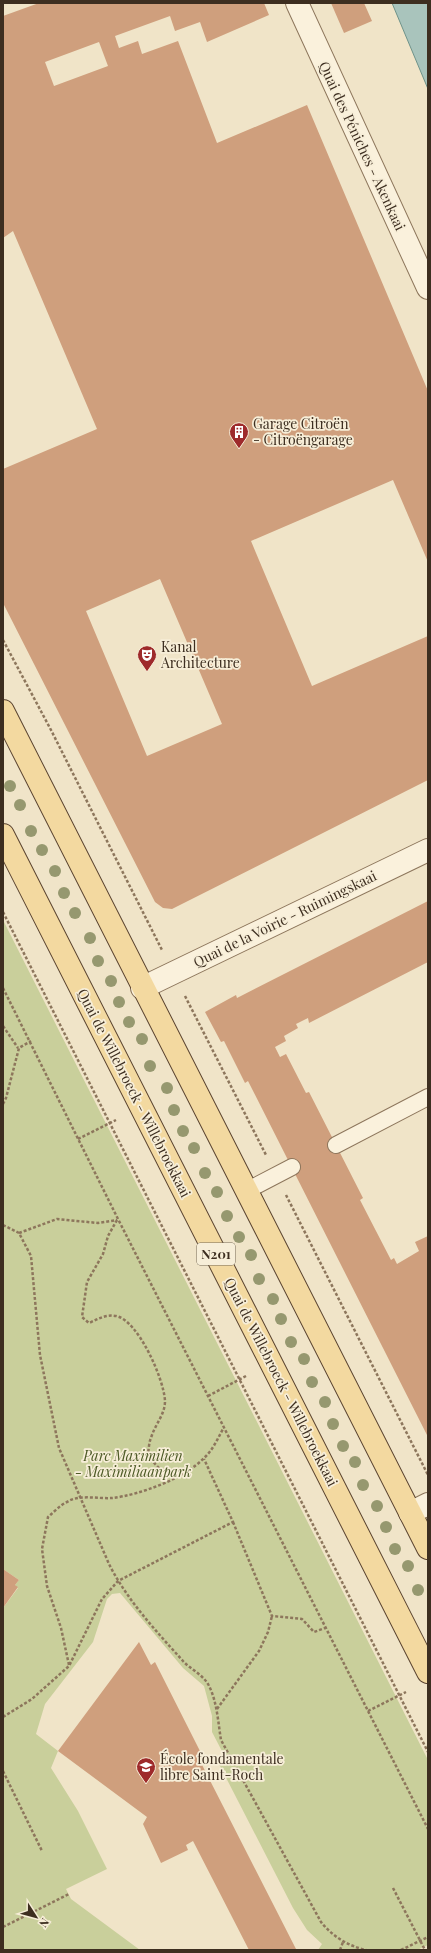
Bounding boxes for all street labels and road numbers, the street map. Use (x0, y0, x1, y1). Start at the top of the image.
street label: Quai des Péniches - Akenkaai (315, 58, 410, 233)
street label: Quai de la Voirie - Ruimingskaai (190, 866, 380, 971)
street label: Quai de Willebroeck - Willebroekkaai (73, 985, 196, 1200)
road number: N201 (197, 1243, 235, 1265)
street label: Quai de Willebroeck - Willebroekkaai (220, 1274, 343, 1489)

